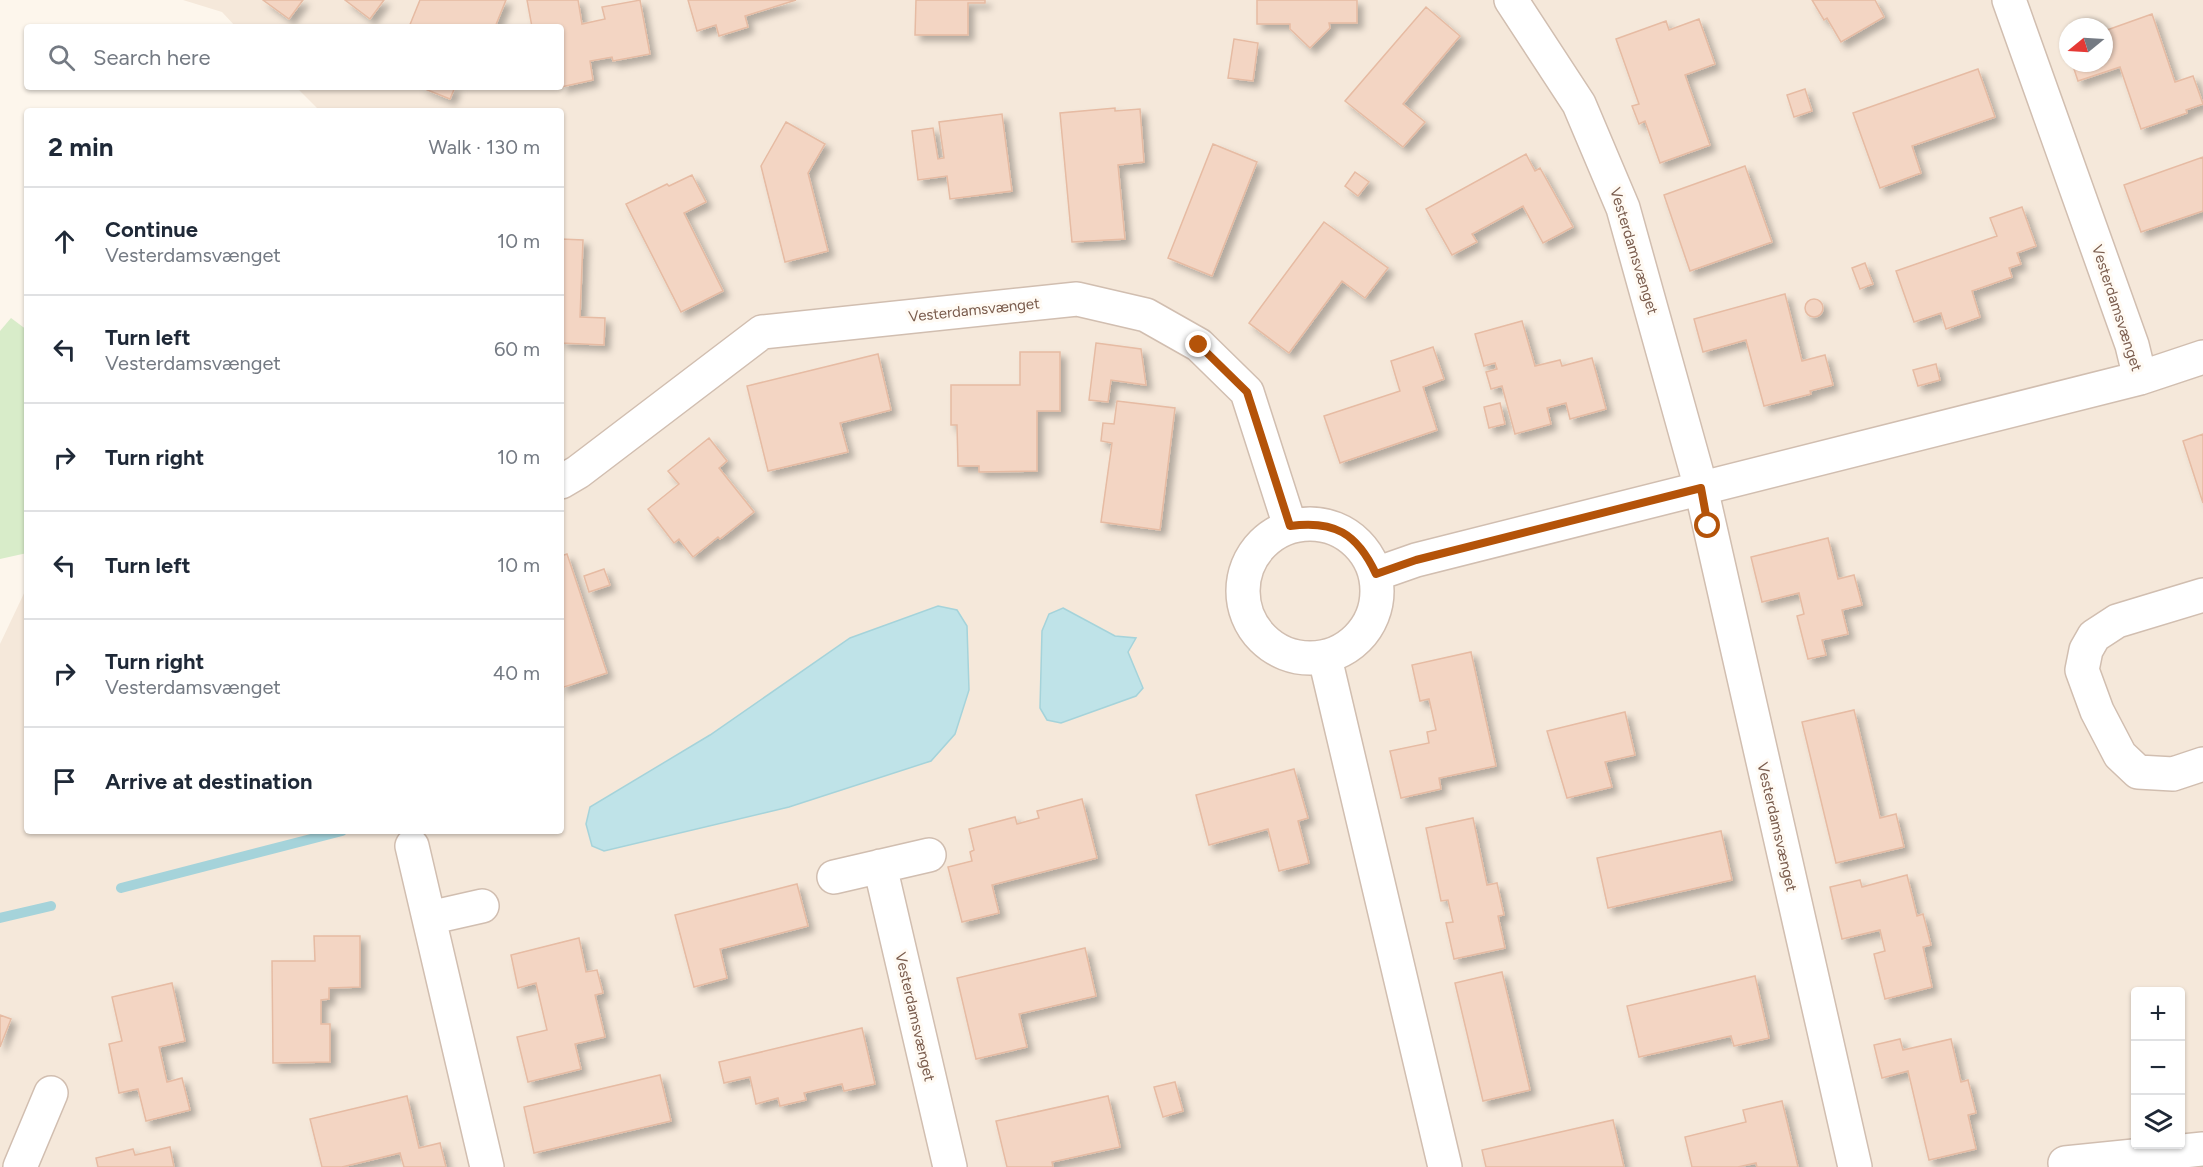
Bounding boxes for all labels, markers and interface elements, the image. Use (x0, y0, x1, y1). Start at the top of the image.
north arrow (2059, 18, 2113, 72)
search box (24, 24, 564, 90)
icon: search (45, 41, 78, 74)
text: Search here (93, 44, 211, 71)
text: 2 min (48, 131, 114, 163)
text: Walk · 130 m (428, 135, 540, 159)
street label: Vesterdamsvænget (1606, 185, 1662, 317)
text: Continue (105, 216, 198, 243)
icon: ahead (48, 225, 81, 258)
text: 10 m (497, 229, 540, 253)
street label: Vesterdamsvænget (2088, 242, 2146, 374)
text: Vesterdamsvænget (105, 243, 281, 267)
street label: Vesterdamsvænget (907, 294, 1041, 326)
text: Turn left (105, 324, 191, 351)
route end (1185, 331, 1211, 357)
icon: left (48, 333, 81, 366)
text: 60 m (494, 337, 540, 361)
text: Vesterdamsvænget (105, 351, 281, 375)
icon: right (48, 441, 81, 474)
text: Turn right (105, 444, 204, 471)
text: 10 m (497, 445, 540, 469)
route start (1694, 512, 1720, 538)
icon: left (48, 549, 81, 582)
text: Turn left (105, 552, 191, 579)
text: 10 m (497, 553, 540, 577)
text: Turn right (105, 648, 204, 675)
icon: right (48, 657, 81, 690)
text: 40 m (493, 661, 540, 685)
text: Vesterdamsvænget (105, 675, 281, 699)
street label: Vesterdamsvænget (1753, 761, 1801, 894)
icon: arrive (48, 765, 81, 798)
text: Arrive at destination (105, 768, 313, 795)
street label: Vesterdamsvænget (891, 951, 939, 1084)
map controls (2131, 987, 2185, 1149)
button: + (2131, 987, 2185, 1041)
button: − (2131, 1041, 2185, 1095)
button: layers (2131, 1095, 2185, 1149)

